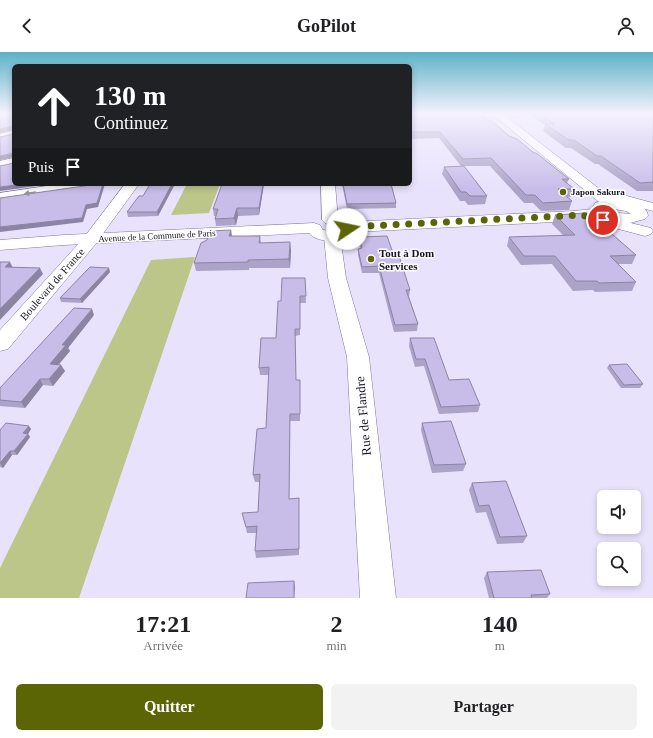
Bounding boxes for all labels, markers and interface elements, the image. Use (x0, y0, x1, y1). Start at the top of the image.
icon: back (16, 15, 38, 37)
icon: person (615, 15, 637, 37)
text: GoPilot (297, 16, 356, 36)
icon: ahead (28, 80, 80, 132)
text: 130 m (94, 80, 166, 111)
text: Continuez (94, 113, 168, 133)
icon: arrive (62, 156, 84, 178)
text: Puis (28, 159, 54, 175)
marker: Japon Sakura (558, 187, 568, 197)
place label: Japon Sakura (571, 187, 625, 197)
one-way arrow (23, 190, 36, 196)
pin (586, 203, 620, 237)
position arrow (326, 208, 368, 250)
icon: arrive (592, 209, 614, 231)
street label: Avenue de la Commune de Paris (98, 228, 216, 244)
street label: Boulevard de France (17, 245, 87, 323)
place label: Tout à Dom Services (379, 247, 434, 272)
marker: Tout à Dom Services (366, 254, 376, 264)
street label: Rue de Flandre (352, 376, 374, 456)
map controls (597, 490, 641, 586)
button: sound (597, 490, 641, 534)
button: search (597, 542, 641, 586)
text: 17:21 (135, 611, 191, 637)
text: 2 (330, 611, 342, 637)
text: 140 (482, 611, 518, 637)
text: Arrivée (143, 638, 183, 653)
text: min (326, 638, 347, 653)
text: m (495, 638, 505, 653)
button: Quitter (16, 684, 323, 730)
button: Partager (331, 684, 637, 730)

